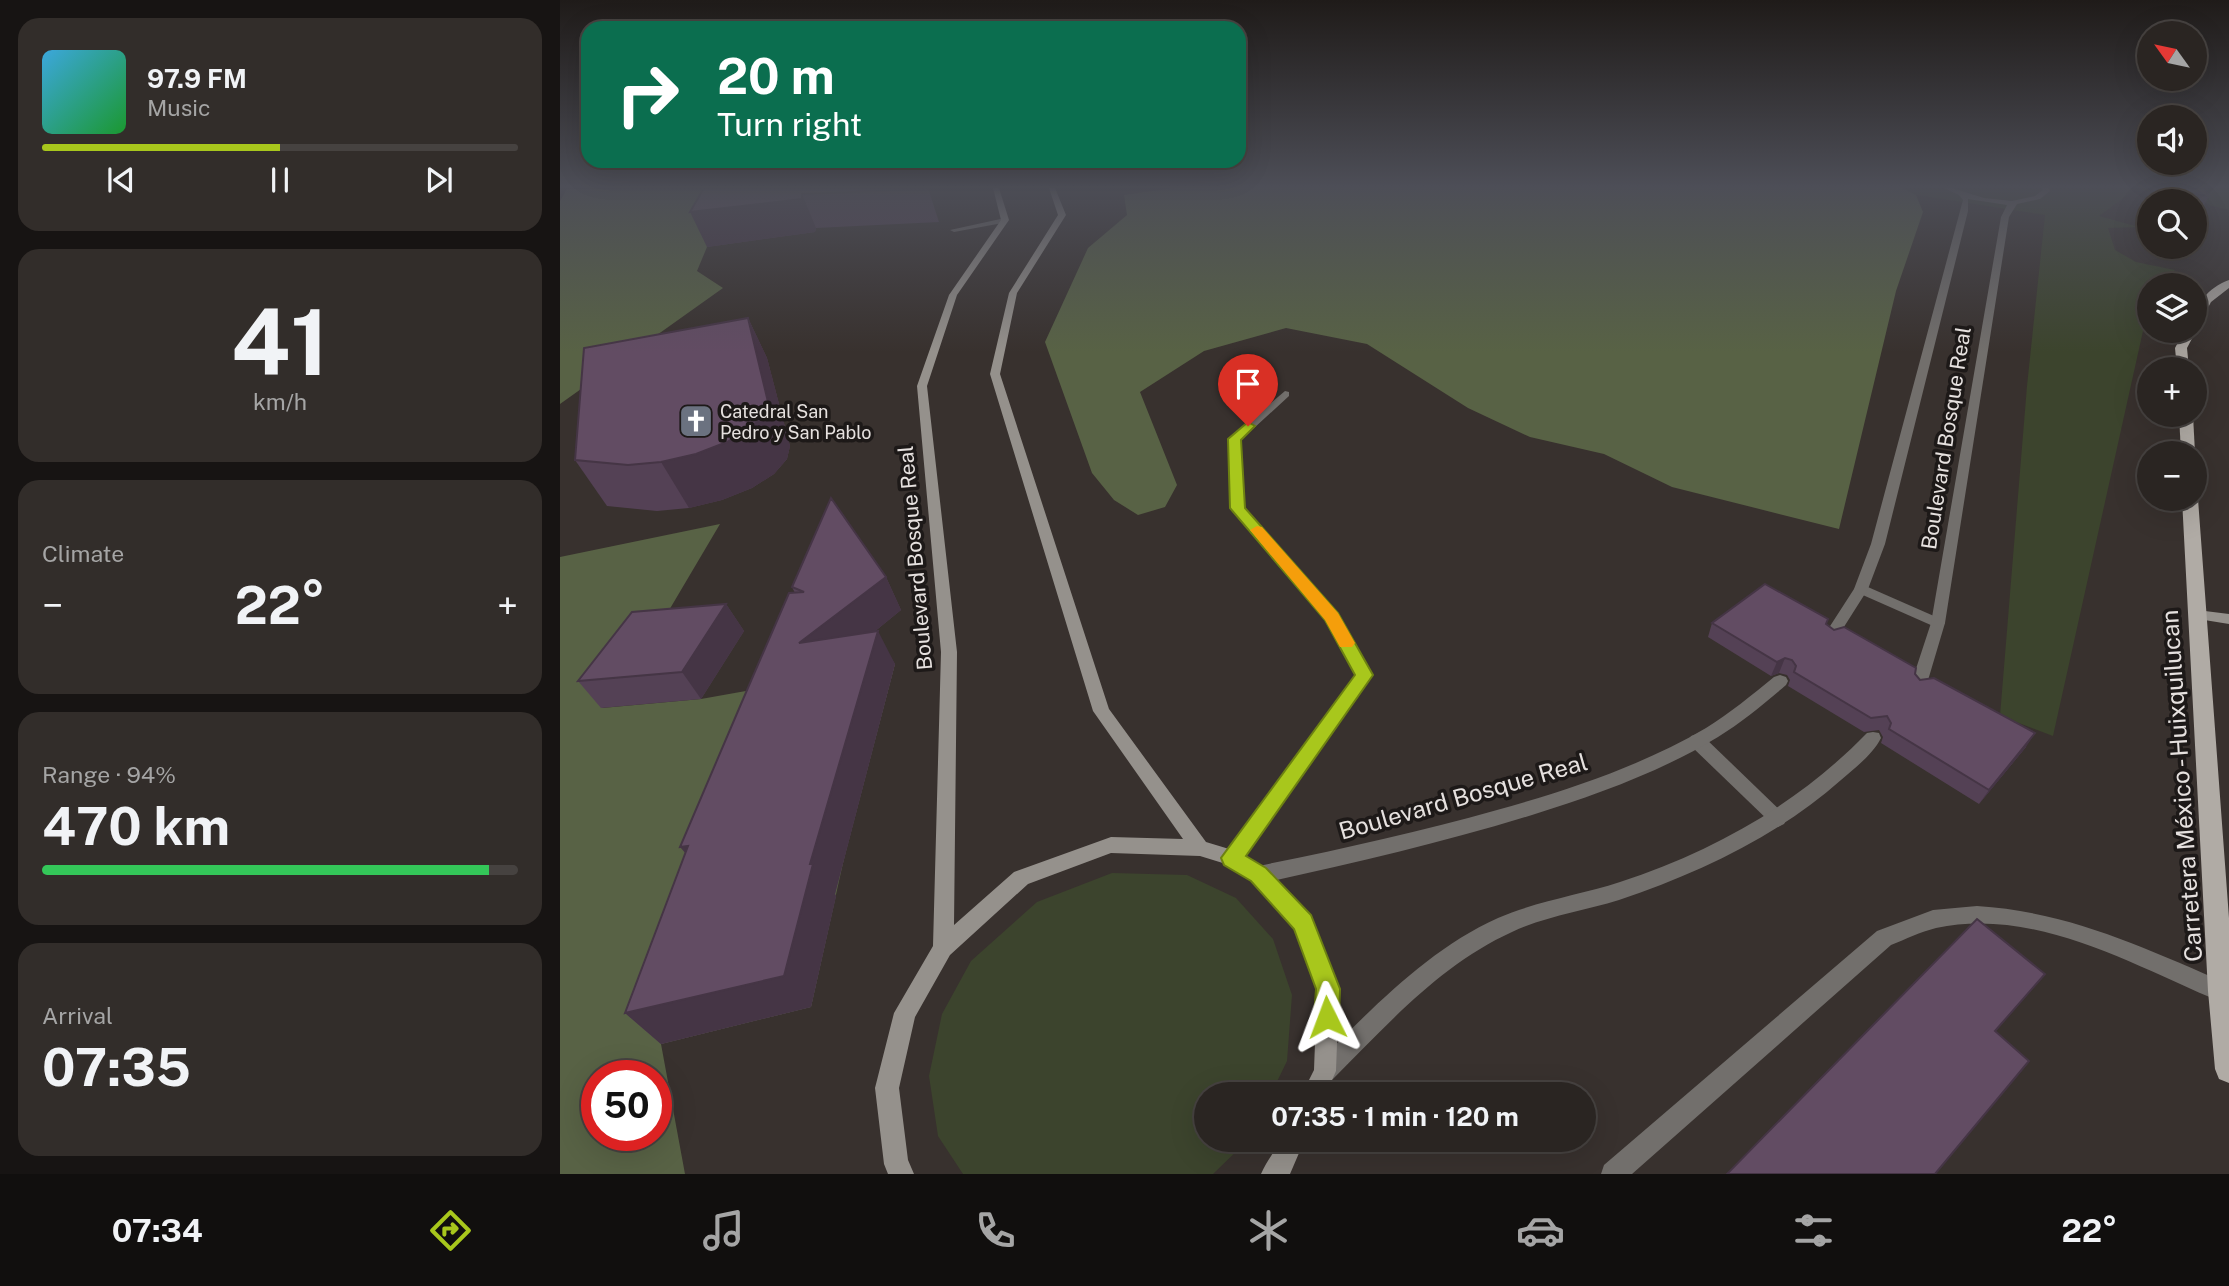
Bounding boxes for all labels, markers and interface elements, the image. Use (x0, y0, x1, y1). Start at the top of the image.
north arrow (2137, 21, 2207, 91)
map controls (2137, 21, 2207, 511)
text: 20 m (717, 47, 835, 105)
icon: right (602, 49, 693, 140)
text: 97.9 FM (147, 63, 247, 94)
text: Music (147, 94, 211, 121)
button: sound (2137, 105, 2207, 175)
text: Turn right (717, 106, 862, 143)
icon: previous (102, 161, 140, 199)
icon: pause (261, 161, 299, 199)
icon: next (420, 161, 458, 199)
button: search (2137, 189, 2207, 259)
button: layers (2137, 273, 2207, 343)
text: 41 (231, 289, 329, 395)
street label: Boulevard Bosque Real (1916, 325, 1976, 551)
pin (1218, 354, 1278, 426)
button: + (2137, 357, 2207, 427)
icon: arrive (1229, 365, 1267, 403)
text: km/h (253, 388, 307, 415)
place label: Catedral San Pedro y San Pablo (720, 401, 871, 443)
church icon: Catedral San Pedro y San Pablo (677, 402, 715, 440)
button: − (2137, 441, 2207, 511)
street label: Boulevard Bosque Real (893, 445, 937, 671)
text: Climate (42, 540, 124, 567)
text: 22° (235, 575, 325, 636)
text: − (42, 583, 63, 628)
text: + (497, 583, 518, 628)
street label: Carretera México - Huixquilucan (2155, 609, 2207, 963)
street label: Boulevard Bosque Real (1335, 747, 1591, 845)
text: Range · 94% (42, 761, 176, 788)
text: 470 km (42, 796, 230, 857)
position arrow (1290, 980, 1364, 1054)
text: Arrival (42, 1002, 113, 1029)
text: 07:35 (42, 1037, 191, 1098)
speed limit sign: 50 (581, 1060, 672, 1151)
text: 07:35 · 1 min · 120 m (1271, 1101, 1519, 1132)
icon: directions (426, 1206, 475, 1255)
icon: music (699, 1206, 748, 1255)
icon: phone (971, 1206, 1020, 1255)
icon: climate (1244, 1206, 1293, 1255)
icon: car (1516, 1206, 1565, 1255)
icon: filters (1789, 1206, 1838, 1255)
text: 07:34 (112, 1212, 203, 1249)
text: 22° (2061, 1212, 2117, 1249)

